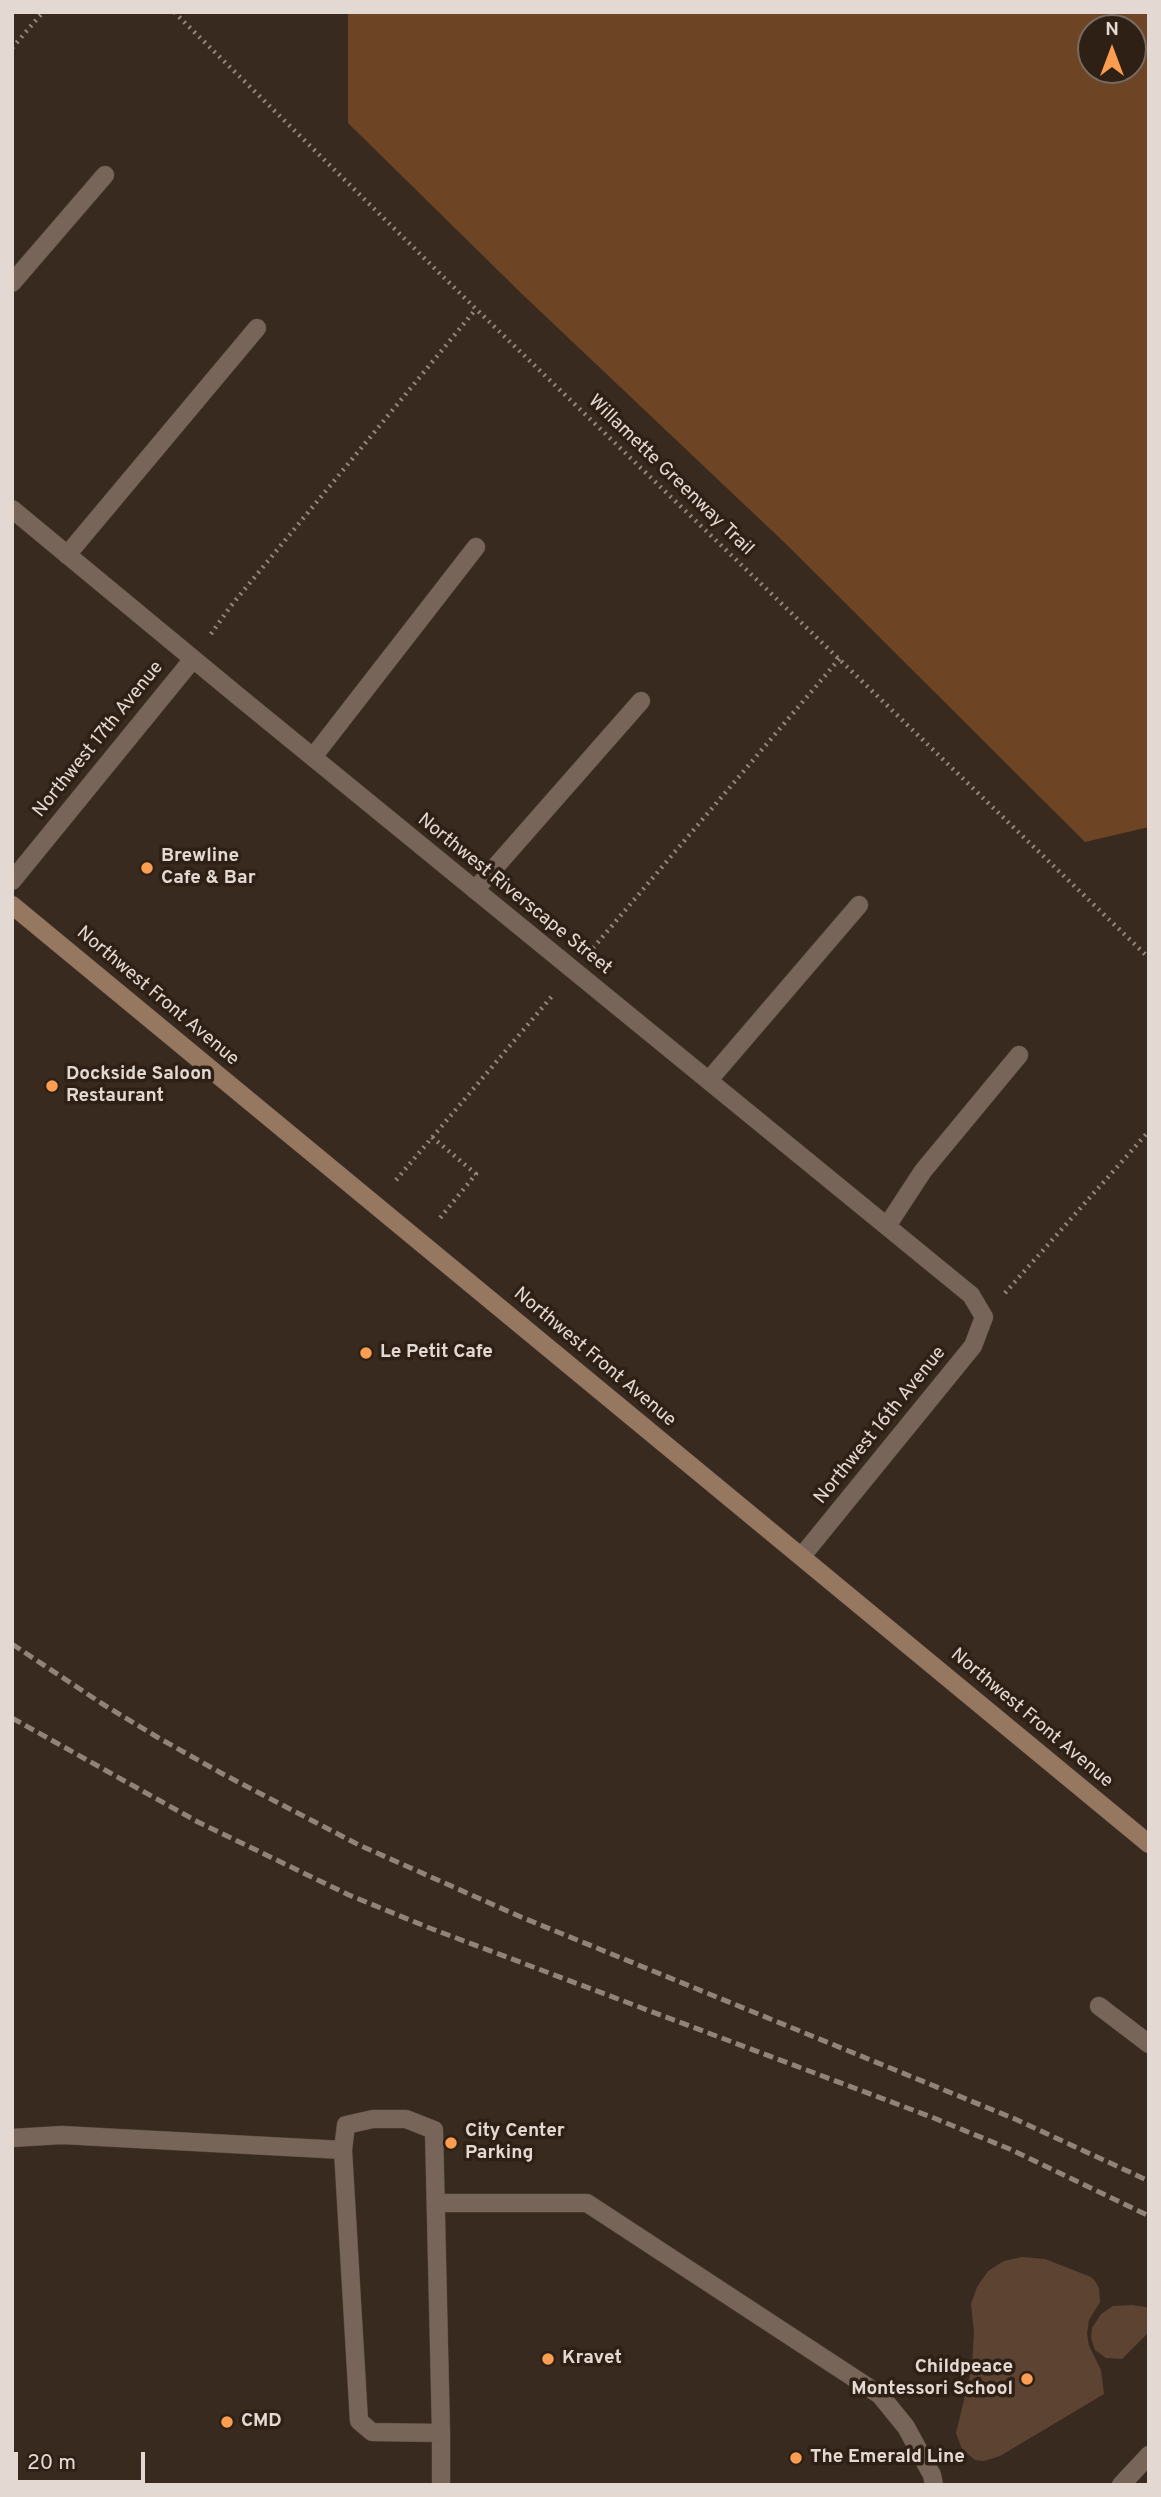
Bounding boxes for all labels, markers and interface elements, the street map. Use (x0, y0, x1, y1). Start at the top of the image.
north arrow (1077, 14, 1147, 84)
text: N (1105, 18, 1119, 42)
street label: Willamette Greenway Trail (582, 391, 758, 561)
street label: Northwest 17th Avenue (29, 657, 169, 823)
street label: Northwest Riverscape Street (412, 809, 616, 981)
place label: Brewline Cafe & Bar (161, 846, 256, 890)
marker: Brewline Cafe & Bar (139, 860, 155, 876)
street label: Northwest Front Avenue (71, 922, 243, 1072)
place label: Dockside Saloon Restaurant (66, 1064, 212, 1108)
marker: Dockside Saloon Restaurant (44, 1078, 60, 1094)
street label: Northwest Front Avenue (508, 1283, 680, 1433)
place label: Le Petit Cafe (380, 1342, 493, 1364)
street label: Northwest 16th Avenue (810, 1342, 952, 1510)
marker: Le Petit Cafe (358, 1345, 374, 1361)
street label: Northwest Front Avenue (945, 1644, 1117, 1794)
place label: City Center Parking (465, 2121, 565, 2165)
marker: City Center Parking (443, 2135, 459, 2151)
place label: Kravet (562, 2348, 622, 2370)
marker: Kravet (540, 2351, 556, 2367)
place label: Childpeace Montessori School (851, 2357, 1013, 2401)
marker: Childpeace Montessori School (1019, 2371, 1035, 2387)
place label: CMD (241, 2411, 282, 2433)
marker: CMD (219, 2414, 235, 2430)
scale bar (18, 2438, 149, 2482)
place label: The Emerald Line (810, 2447, 965, 2469)
text: 20 m (27, 2450, 76, 2477)
marker: The Emerald Line (788, 2450, 804, 2466)

